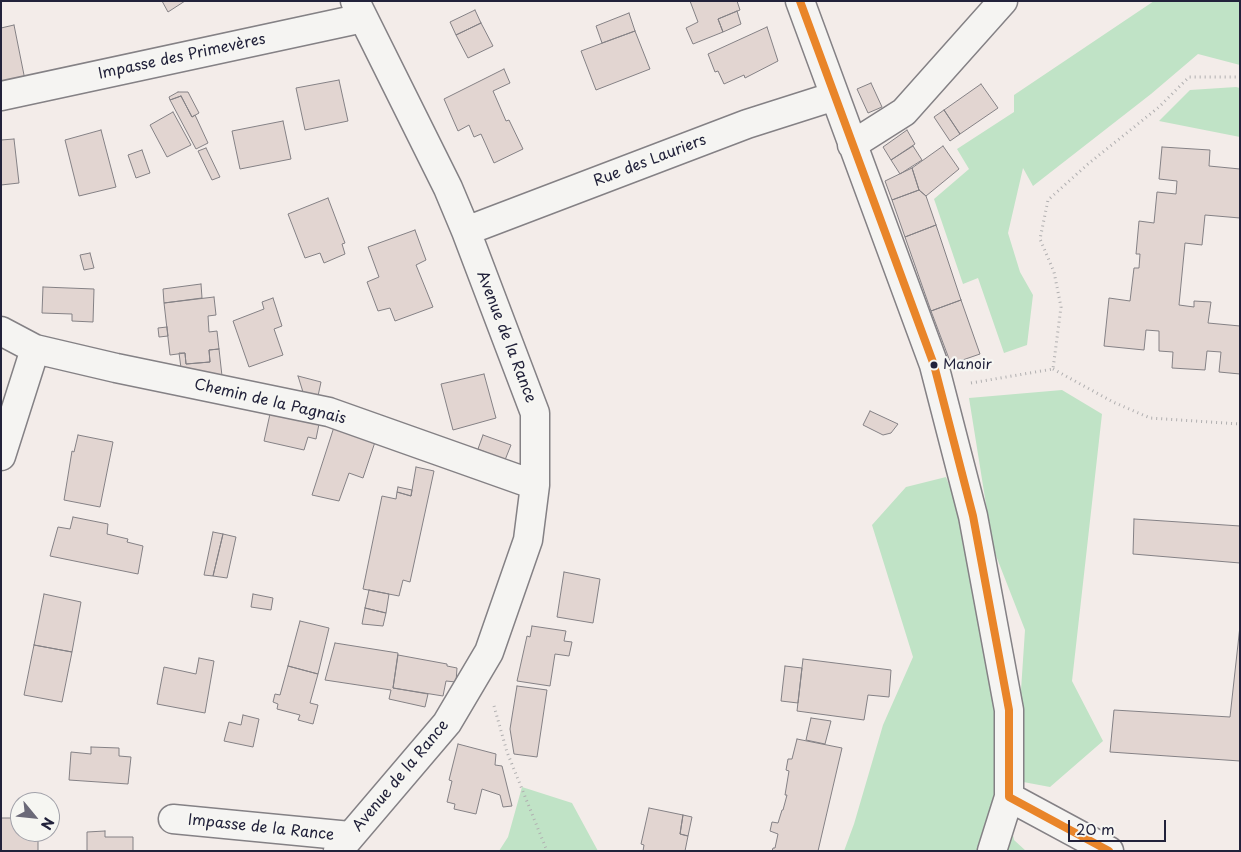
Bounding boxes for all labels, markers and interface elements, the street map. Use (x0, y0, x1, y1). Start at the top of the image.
street label: Impasse des Primevères (97, 30, 267, 84)
street label: Rue des Lauriers (591, 131, 709, 191)
street label: Avenue de la Rance (473, 269, 539, 405)
place label: Manoir (943, 357, 992, 373)
marker: Manoir (929, 360, 939, 370)
street label: Chemin de la Pagnais (192, 376, 348, 428)
street label: Avenue de la Rance (349, 717, 453, 835)
north arrow (10, 792, 60, 842)
scale bar (1071, 810, 1168, 842)
street label: Impasse de la Rance (187, 811, 335, 845)
text: N (36, 814, 60, 834)
text: 20 m (1076, 817, 1115, 840)

